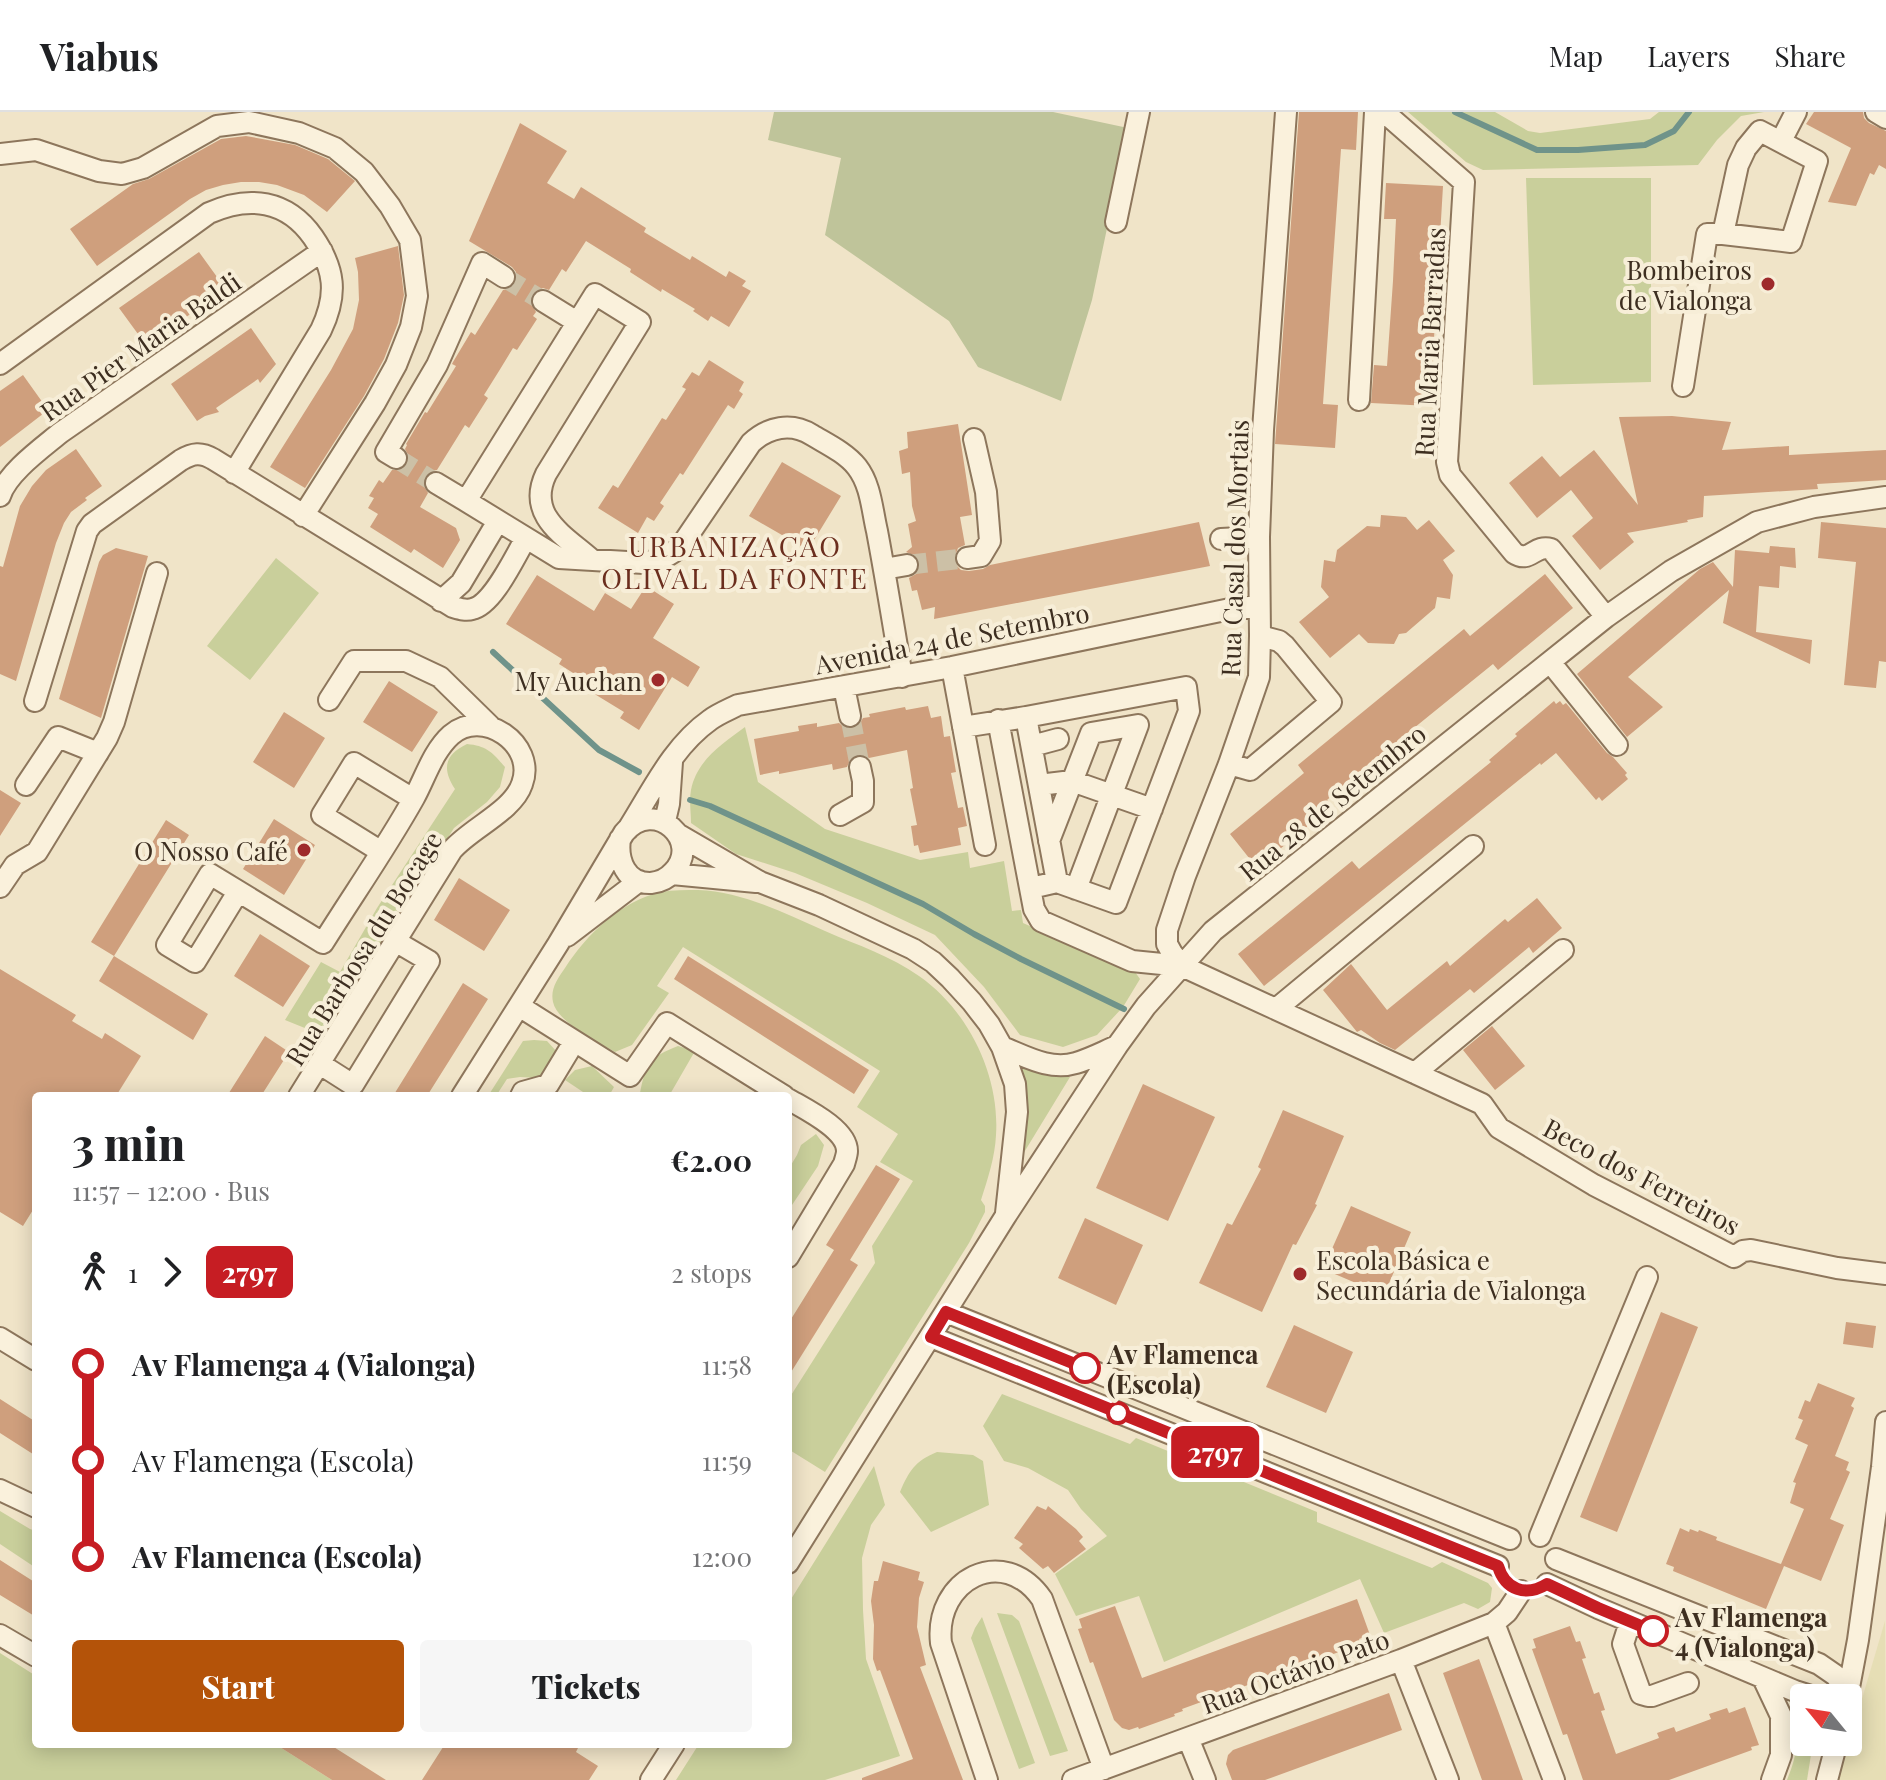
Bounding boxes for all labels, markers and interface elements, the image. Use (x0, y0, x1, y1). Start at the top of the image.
text: Viabus (40, 30, 159, 81)
text: Map (1549, 37, 1603, 74)
text: Layers (1647, 37, 1730, 74)
text: Share (1774, 37, 1846, 74)
street label: Rua Maria Barradas (1406, 226, 1452, 458)
place label: Bombeiros de Vialonga (1619, 252, 1752, 317)
street label: Rua Pier Maria Baldi (33, 263, 248, 428)
marker: Bombeiros de Vialonga (1759, 275, 1777, 293)
street label: Rua Casal dos Mortais (1212, 419, 1256, 677)
district label: URBANIZAÇÃO OLIVAL DA FONTE (601, 527, 869, 596)
street label: Avenida 24 de Setembro (811, 594, 1092, 682)
place label: My Auchan (515, 663, 642, 698)
marker: My Auchan (649, 671, 667, 689)
street label: Rua 28 de Setembro (1231, 716, 1433, 888)
street label: Rua Barbosa du Bocage (277, 824, 449, 1072)
place label: O Nosso Café (134, 833, 288, 868)
marker: O Nosso Café (295, 841, 313, 859)
street label: Beco dos Ferreiros (1538, 1109, 1746, 1243)
text: 3 min (72, 1113, 185, 1172)
text: €2.00 (670, 1140, 752, 1180)
text: 11:57 – 12:00 · Bus (72, 1173, 270, 1208)
place label: Escola Básica e Secundária de Vialonga (1316, 1242, 1586, 1307)
icon: walk (72, 1250, 116, 1294)
icon: forward (150, 1250, 194, 1294)
text: 2797 (222, 1253, 277, 1290)
text: 1 (128, 1255, 138, 1290)
text: 2 stops (671, 1255, 752, 1290)
marker: Escola Básica e Secundária de Vialonga (1291, 1265, 1309, 1283)
place label: Av Flamenca (Escola) (1106, 1336, 1259, 1401)
text: Av Flamenga 4 (Vialonga) (132, 1344, 475, 1384)
text: 11:58 (702, 1347, 752, 1382)
marker: Av Flamenca (Escola) (1070, 1353, 1100, 1383)
unlabelled marker (1107, 1402, 1129, 1424)
line badge: 2797 (1159, 1426, 1271, 1478)
text: 2797 (1187, 1433, 1243, 1470)
text: Av Flamenga (Escola) (132, 1440, 414, 1480)
text: 11:59 (702, 1443, 752, 1478)
text: Av Flamenca (Escola) (132, 1536, 422, 1576)
text: 12:00 (692, 1539, 752, 1574)
place label: Av Flamenga 4 (Vialonga) (1674, 1599, 1828, 1664)
marker: Av Flamenga 4 (Vialonga) (1638, 1616, 1668, 1646)
street label: Rua Octávio Pato (1196, 1621, 1394, 1721)
button: Start (72, 1640, 404, 1732)
button: Tickets (420, 1640, 752, 1732)
north arrow (1790, 1684, 1862, 1756)
map controls (1790, 1684, 1862, 1756)

